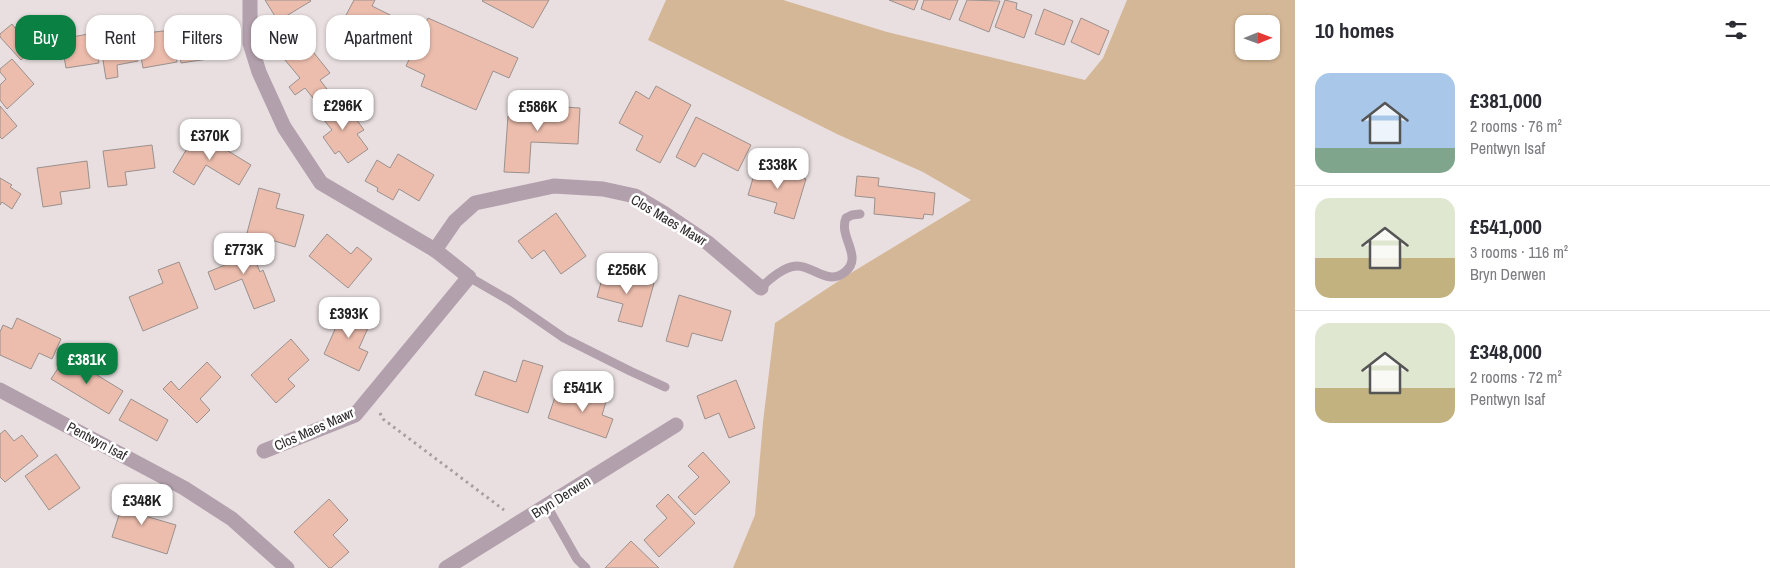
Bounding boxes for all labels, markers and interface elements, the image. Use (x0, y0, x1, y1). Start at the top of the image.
chip: Buy (15, 15, 76, 60)
chip: Rent (86, 15, 154, 60)
chip: Filters (164, 15, 241, 60)
chip: New (251, 15, 316, 60)
chip: Apartment (326, 15, 430, 60)
north arrow (1235, 15, 1280, 60)
map controls (1235, 15, 1280, 60)
text: 10 homes (1315, 16, 1394, 45)
icon: filters (1722, 16, 1750, 44)
text: £381,000 (1470, 86, 1542, 115)
pin: £296K (308, 88, 378, 131)
pin: £586K (503, 90, 573, 132)
icon: home (1355, 93, 1415, 153)
text: £296K (324, 94, 362, 116)
text: £586K (519, 95, 557, 117)
text: 2 rooms · 76 m² (1470, 115, 1562, 137)
pin: £370K (175, 119, 245, 161)
text: £370K (191, 124, 229, 146)
text: Pentwyn Isaf (1470, 137, 1545, 159)
pin: £338K (743, 148, 813, 190)
text: £338K (759, 153, 797, 175)
street label: Clos Maes Mawr (628, 190, 710, 250)
text: £541,000 (1470, 212, 1542, 241)
icon: home (1355, 218, 1415, 278)
pin: £773K (209, 232, 279, 275)
text: £773K (225, 238, 263, 260)
text: 3 rooms · 116 m² (1470, 241, 1568, 263)
pin: £256K (592, 252, 662, 295)
text: £256K (608, 258, 646, 280)
text: Bryn Derwen (1470, 263, 1546, 285)
pin: £393K (314, 296, 384, 339)
text: £393K (330, 302, 368, 324)
text: £348,000 (1470, 337, 1542, 366)
pin: £381K (52, 342, 122, 385)
icon: home (1355, 343, 1415, 403)
text: £381K (68, 348, 106, 370)
text: 2 rooms · 72 m² (1470, 366, 1562, 388)
pin: £541K (548, 370, 618, 413)
text: £541K (564, 376, 602, 398)
text: Pentwyn Isaf (1470, 388, 1545, 410)
street label: Clos Maes Mawr (271, 403, 357, 455)
street label: Pentwyn Isaf (64, 418, 131, 465)
street label: Bryn Derwen (528, 472, 594, 522)
pin: £348K (107, 484, 177, 526)
text: £348K (123, 489, 161, 511)

